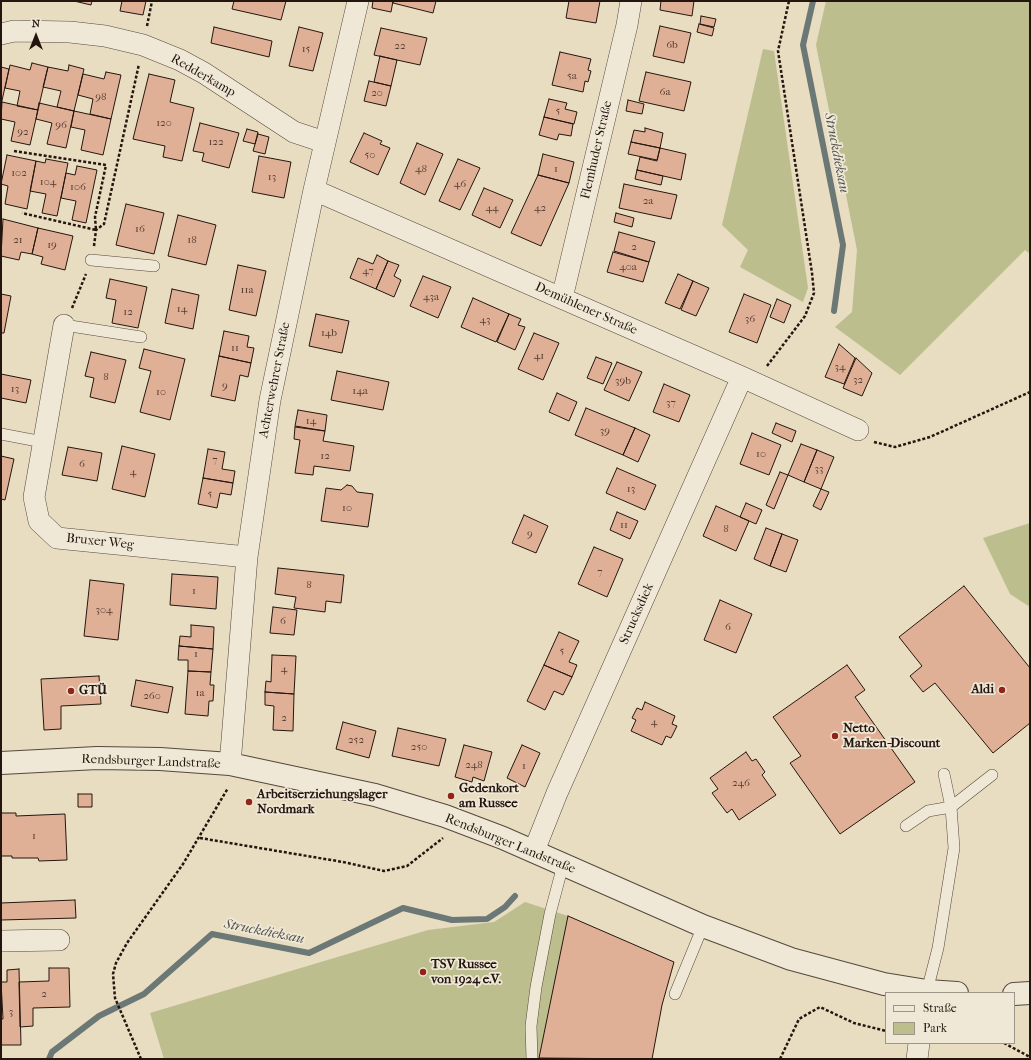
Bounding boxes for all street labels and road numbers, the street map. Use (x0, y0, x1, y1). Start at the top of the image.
street label: Redderkamp (168, 51, 238, 101)
street label: Flemhuder Straße (578, 99, 616, 201)
street label: Demühlener Straße (532, 279, 640, 339)
street label: Achterwehrer Straße (256, 321, 294, 439)
street label: Bruxer Weg (65, 531, 135, 553)
street label: Strucksdiek (617, 581, 657, 647)
street label: Rendsburger Landstraße (81, 752, 221, 772)
street label: Rendsburger Landstraße (443, 811, 577, 877)

